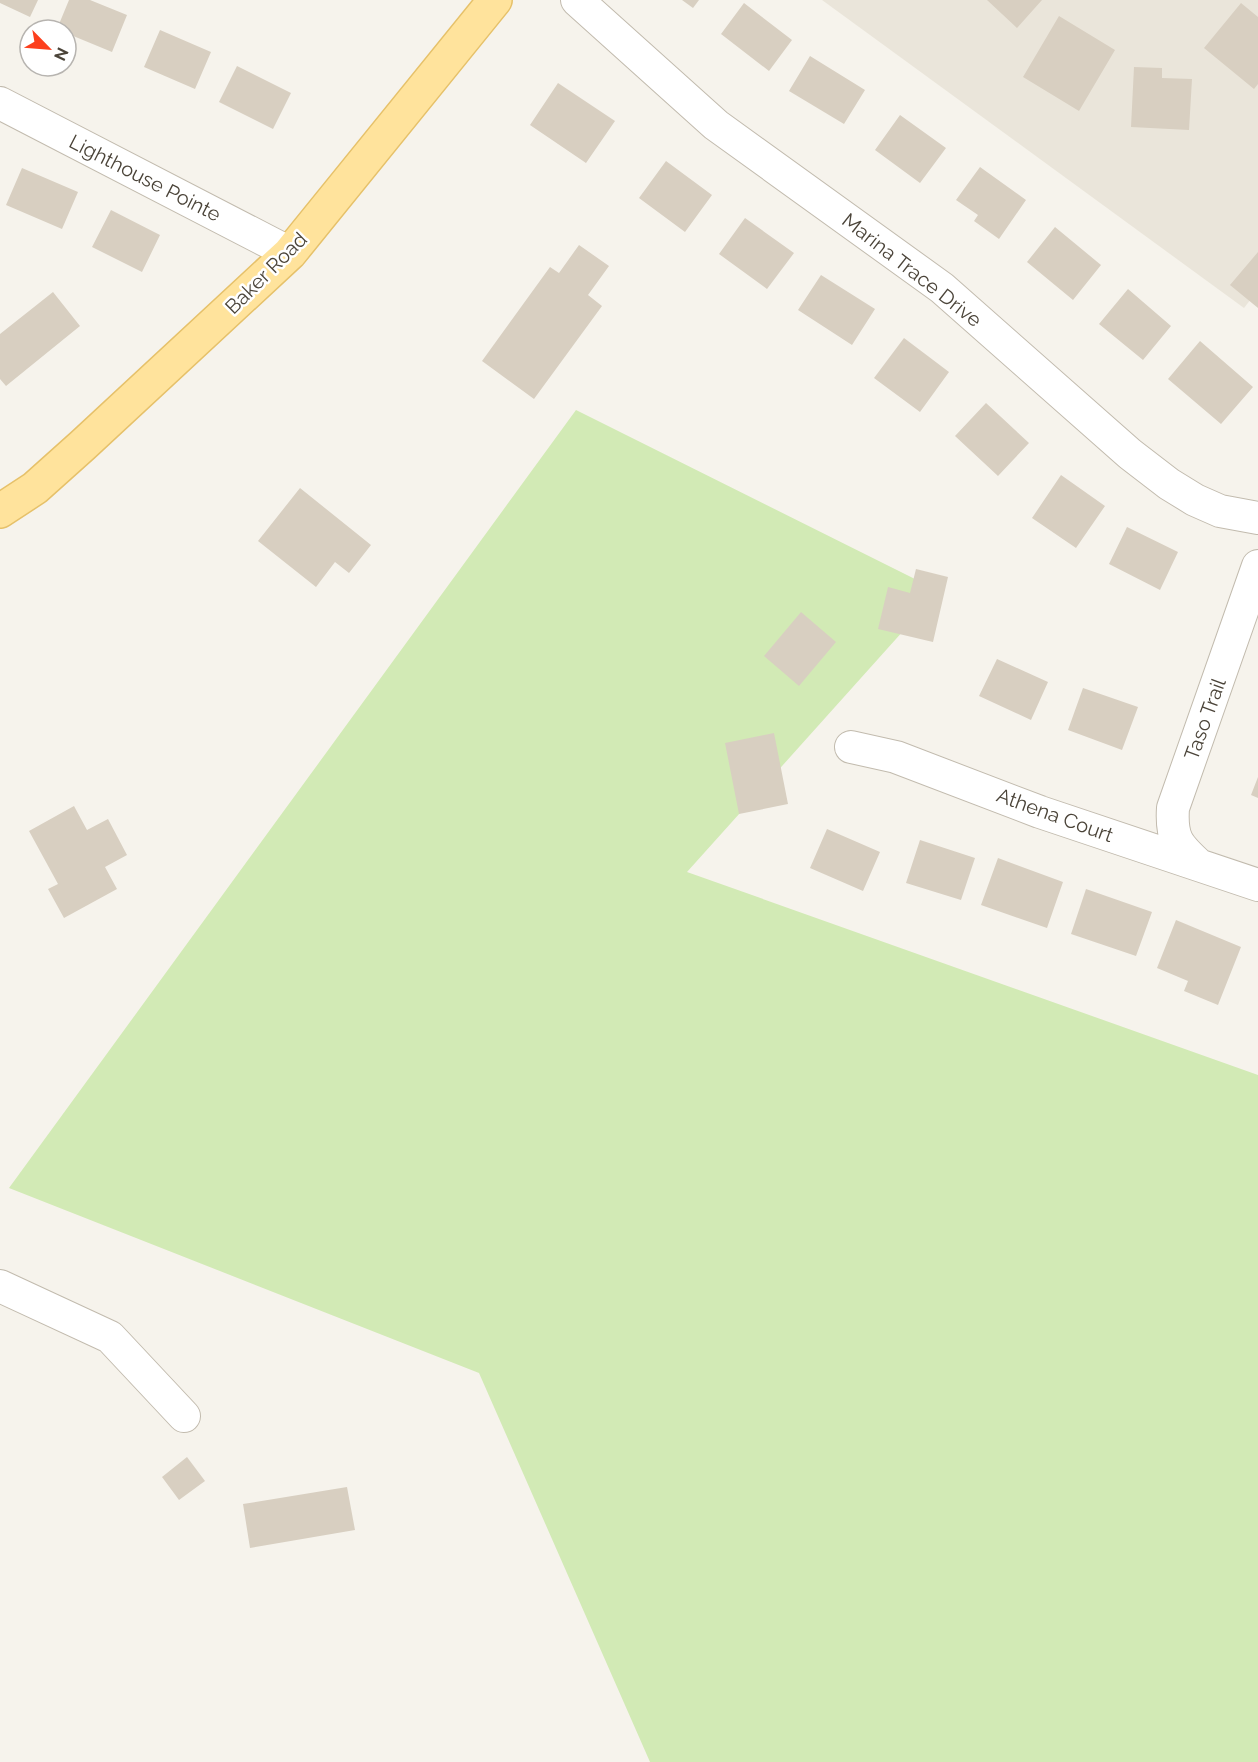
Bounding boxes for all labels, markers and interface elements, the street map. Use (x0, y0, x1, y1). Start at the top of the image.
north arrow (18, 18, 78, 78)
text: N (50, 45, 72, 64)
street label: Lighthouse Pointe (65, 129, 225, 227)
street label: Marina Trace Drive (837, 208, 987, 332)
street label: Baker Road (220, 227, 312, 319)
street label: Taso Trail (1179, 674, 1231, 763)
street label: Athena Court (994, 783, 1117, 847)

